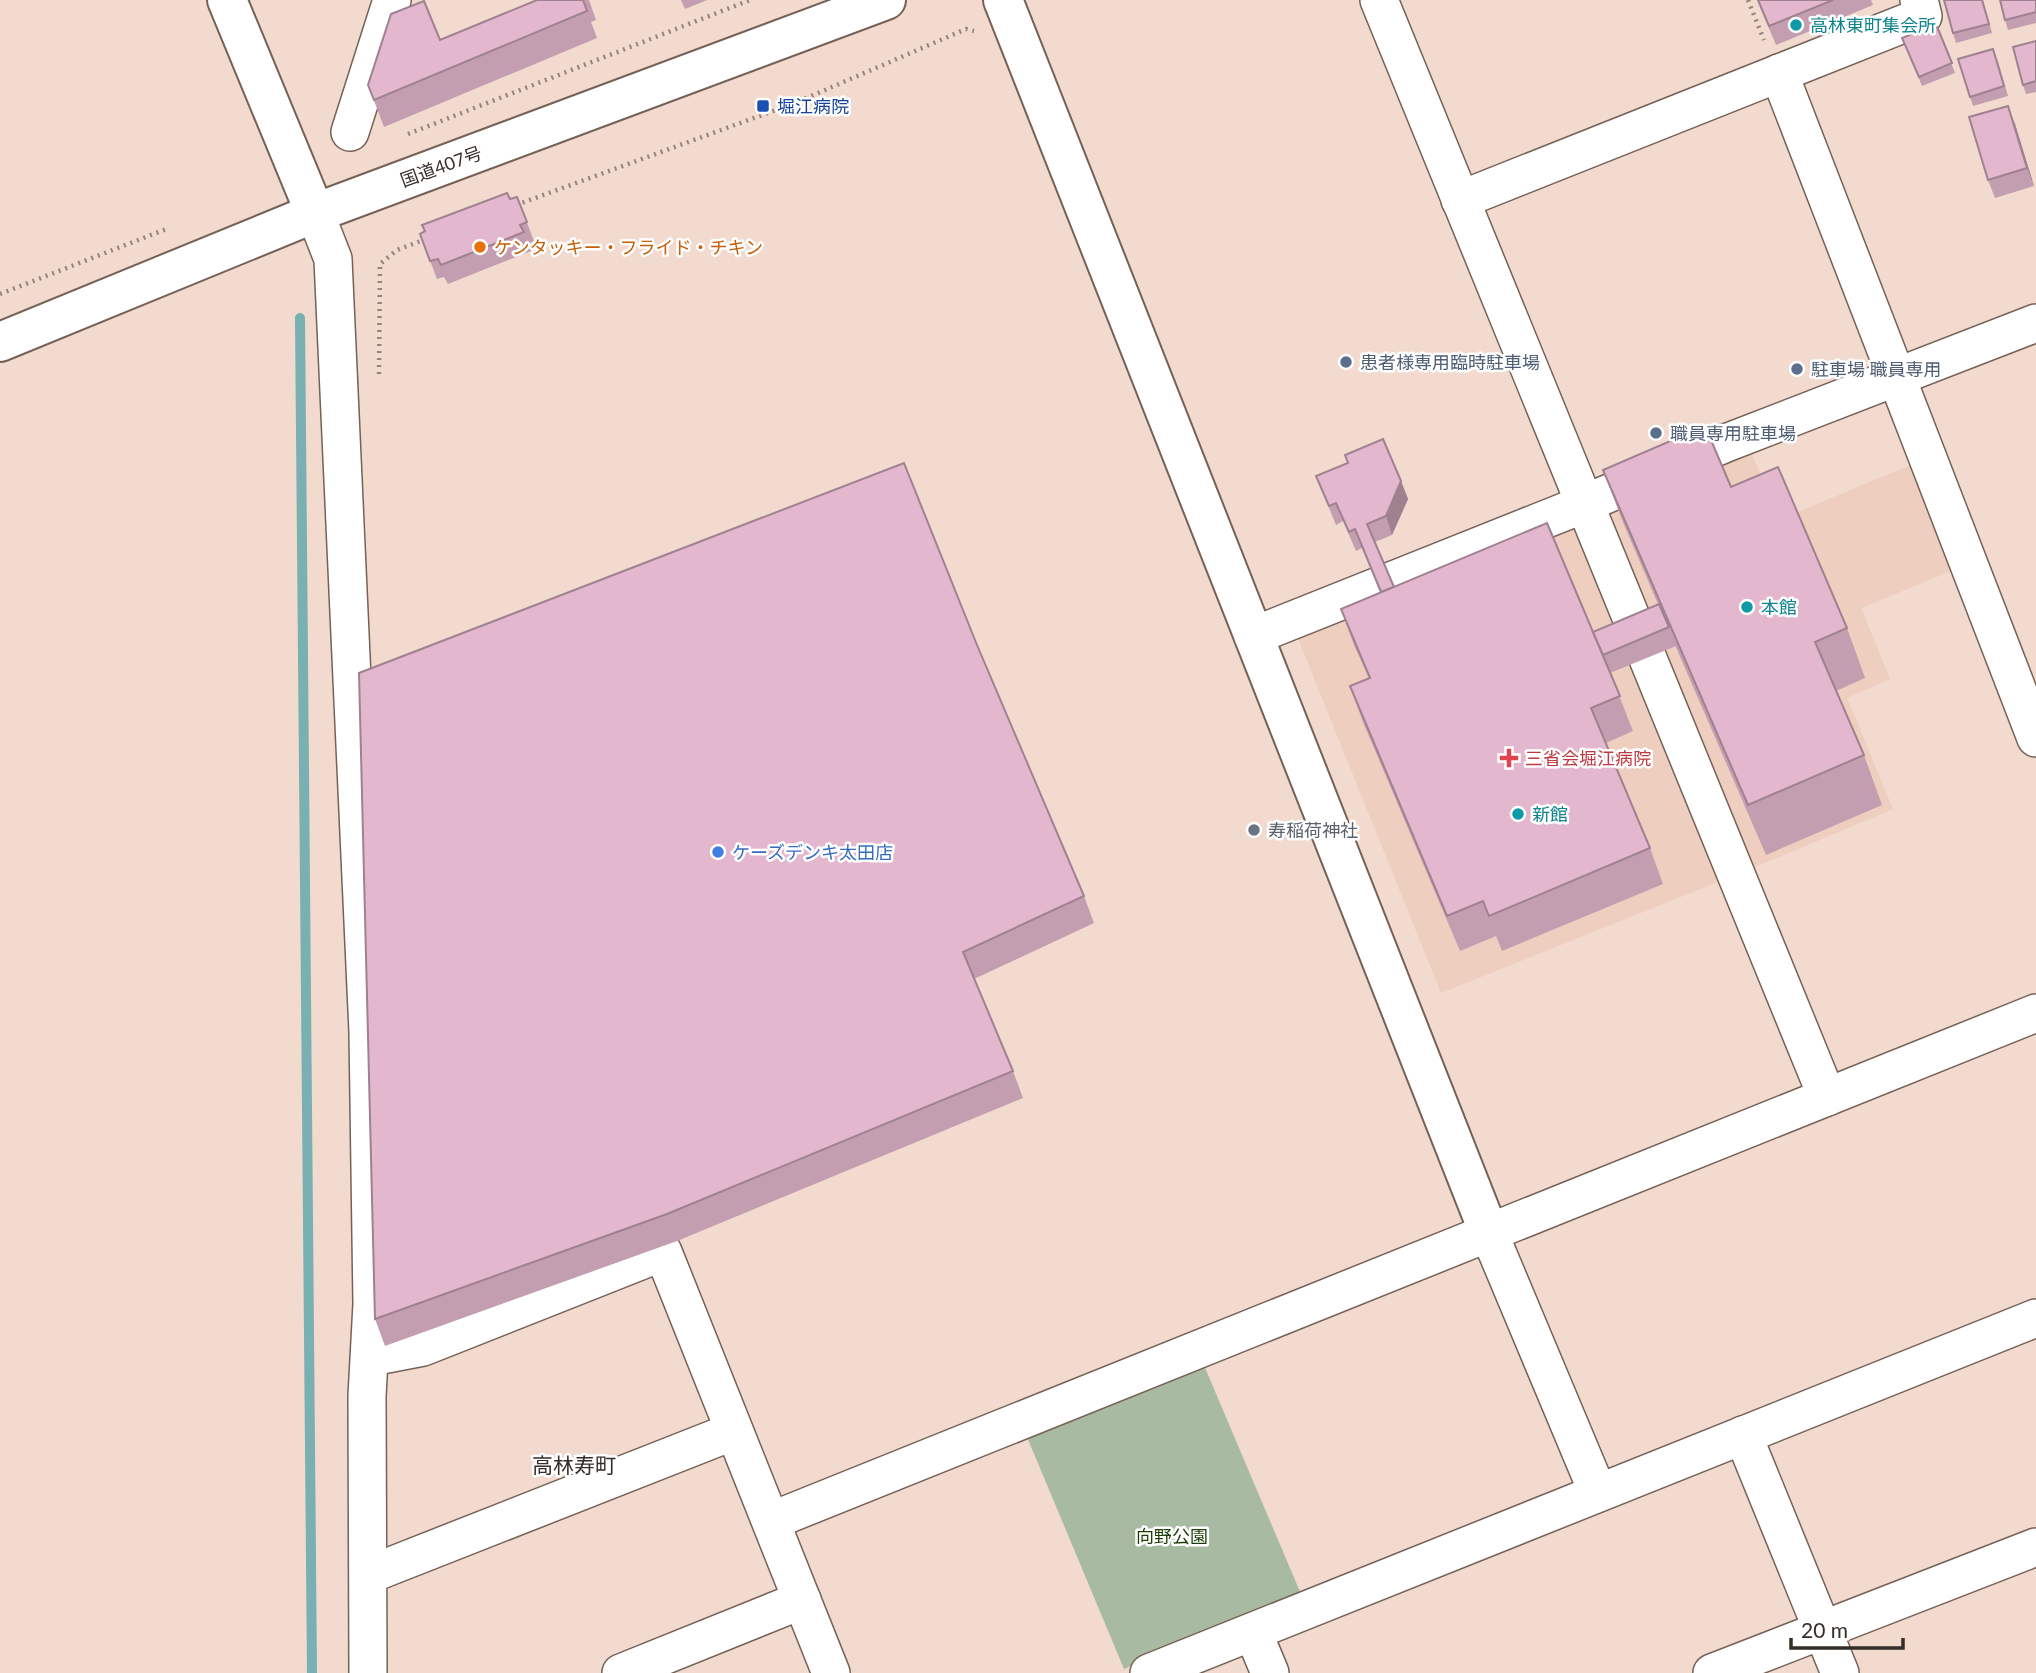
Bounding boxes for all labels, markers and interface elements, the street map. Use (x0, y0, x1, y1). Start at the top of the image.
place label: 高林東町集会所 (1810, 14, 1936, 36)
marker: 高林東町集会所 (1788, 17, 1804, 33)
place label: 堀江病院 (777, 95, 849, 117)
marker: 堀江病院 (755, 98, 771, 114)
street label: 国道407号 (397, 141, 485, 191)
place label: ケンタッキー・フライド・チキン (494, 236, 763, 258)
marker: ケンタッキー・フライド・チキン (472, 239, 488, 255)
place label: 患者様専用臨時駐車場 (1360, 351, 1540, 373)
marker: 患者様専用臨時駐車場 (1338, 354, 1354, 370)
place label: 駐車場 職員専用 (1811, 358, 1942, 380)
marker: 駐車場 職員専用 (1789, 361, 1805, 377)
place label: 職員専用駐車場 (1670, 422, 1796, 444)
marker: 職員専用駐車場 (1648, 425, 1664, 441)
place label: 本館 (1761, 596, 1797, 618)
marker: 本館 (1739, 599, 1755, 615)
place label: 三省会堀江病院 (1525, 747, 1651, 769)
marker: 三省会堀江病院 (1499, 748, 1519, 768)
place label: 新館 (1532, 803, 1568, 825)
marker: 新館 (1510, 806, 1526, 822)
place label: 寿稲荷神社 (1268, 819, 1358, 841)
marker: 寿稲荷神社 (1246, 822, 1262, 838)
place label: ケーズデンキ太田店 (732, 841, 893, 863)
marker: ケーズデンキ太田店 (710, 844, 726, 860)
district label: 高林寿町 (532, 1452, 616, 1477)
park label: 向野公園 (1136, 1525, 1208, 1547)
scale bar (1791, 1606, 1903, 1650)
text: 20 m (1801, 1617, 1848, 1642)

